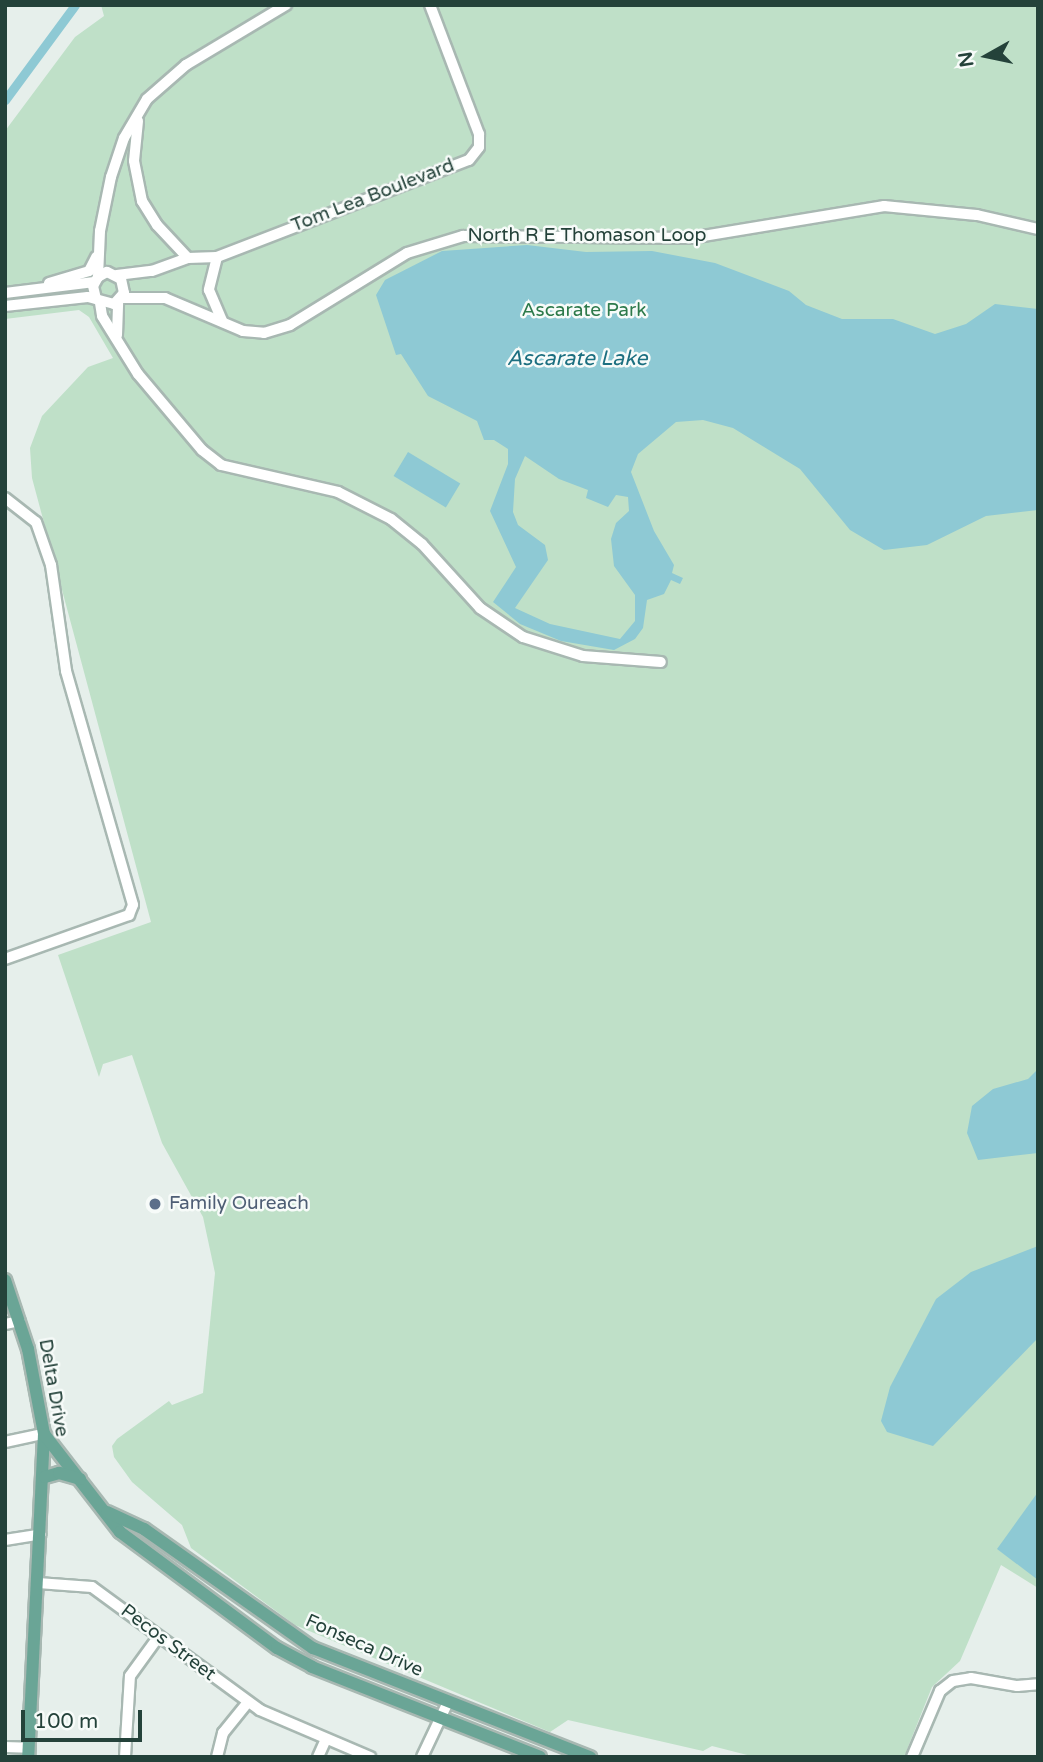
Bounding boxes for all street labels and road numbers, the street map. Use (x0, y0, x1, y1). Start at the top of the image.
street label: Tom Lea Boulevard (288, 154, 458, 238)
street label: North R E Thomason Loop (467, 225, 707, 247)
street label: Delta Drive (33, 1337, 73, 1439)
street label: Pecos Street (116, 1600, 220, 1686)
street label: Fonseca Drive (302, 1610, 426, 1682)

